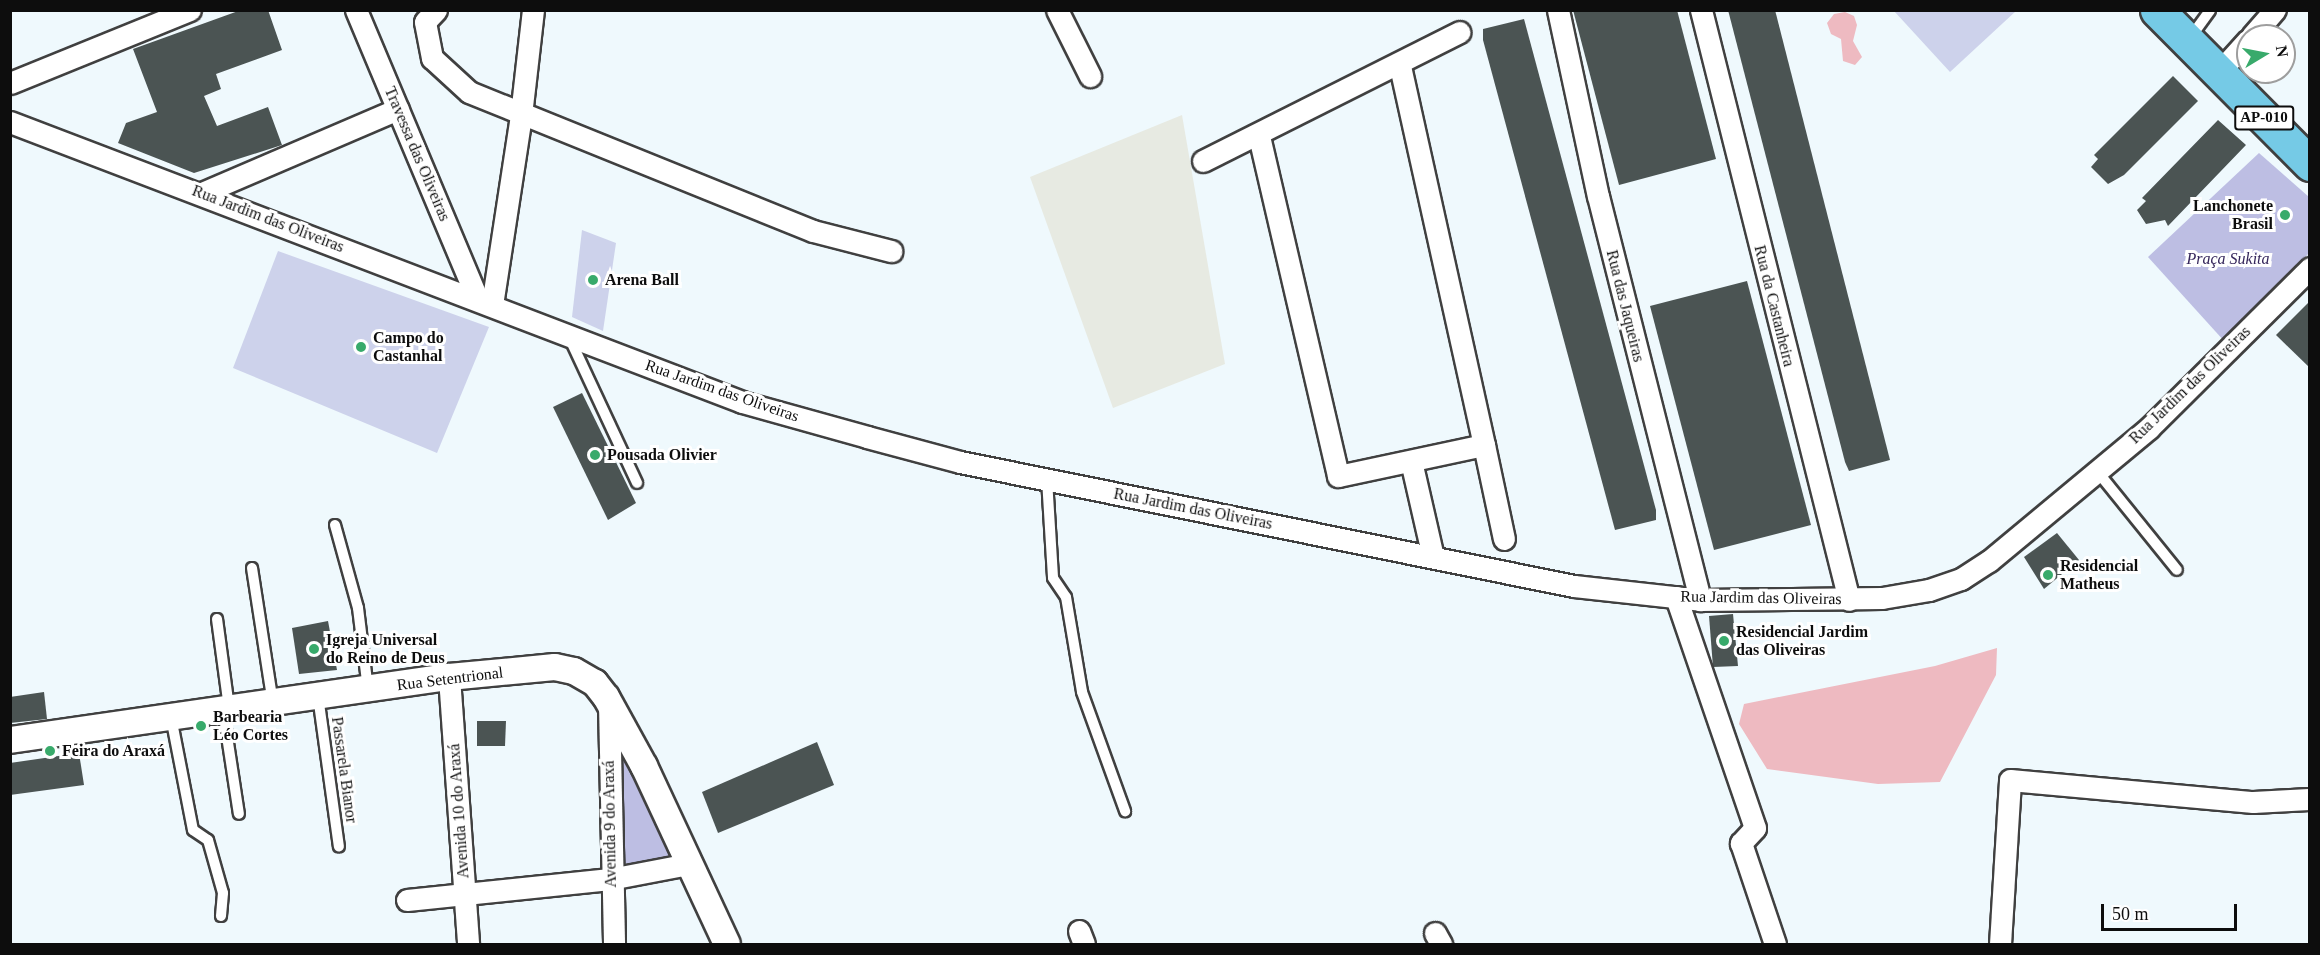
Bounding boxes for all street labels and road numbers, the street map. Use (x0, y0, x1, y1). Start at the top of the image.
street label: Travessa das Oliveiras (380, 84, 454, 224)
road number: AP-010 (2234, 106, 2294, 130)
street label: Rua Jardim das Oliveiras (189, 181, 347, 257)
street label: Rua da Castanheira (1750, 243, 1798, 369)
street label: Rua das Jaqueiras (1602, 248, 1648, 364)
street label: Rua Jardim das Oliveiras (2125, 322, 2255, 448)
street label: Rua Jardim das Oliveiras (643, 356, 801, 426)
street label: Rua Jardim das Oliveiras (1112, 484, 1274, 534)
street label: Rua Jardim das Oliveiras (1680, 587, 1842, 609)
street label: Rua Setentrional (396, 663, 504, 695)
street label: Passarela Bianor (327, 716, 361, 824)
street label: Avenida 10 do Araxá (445, 742, 473, 880)
street label: Avenida 9 do Araxá (599, 760, 621, 888)

